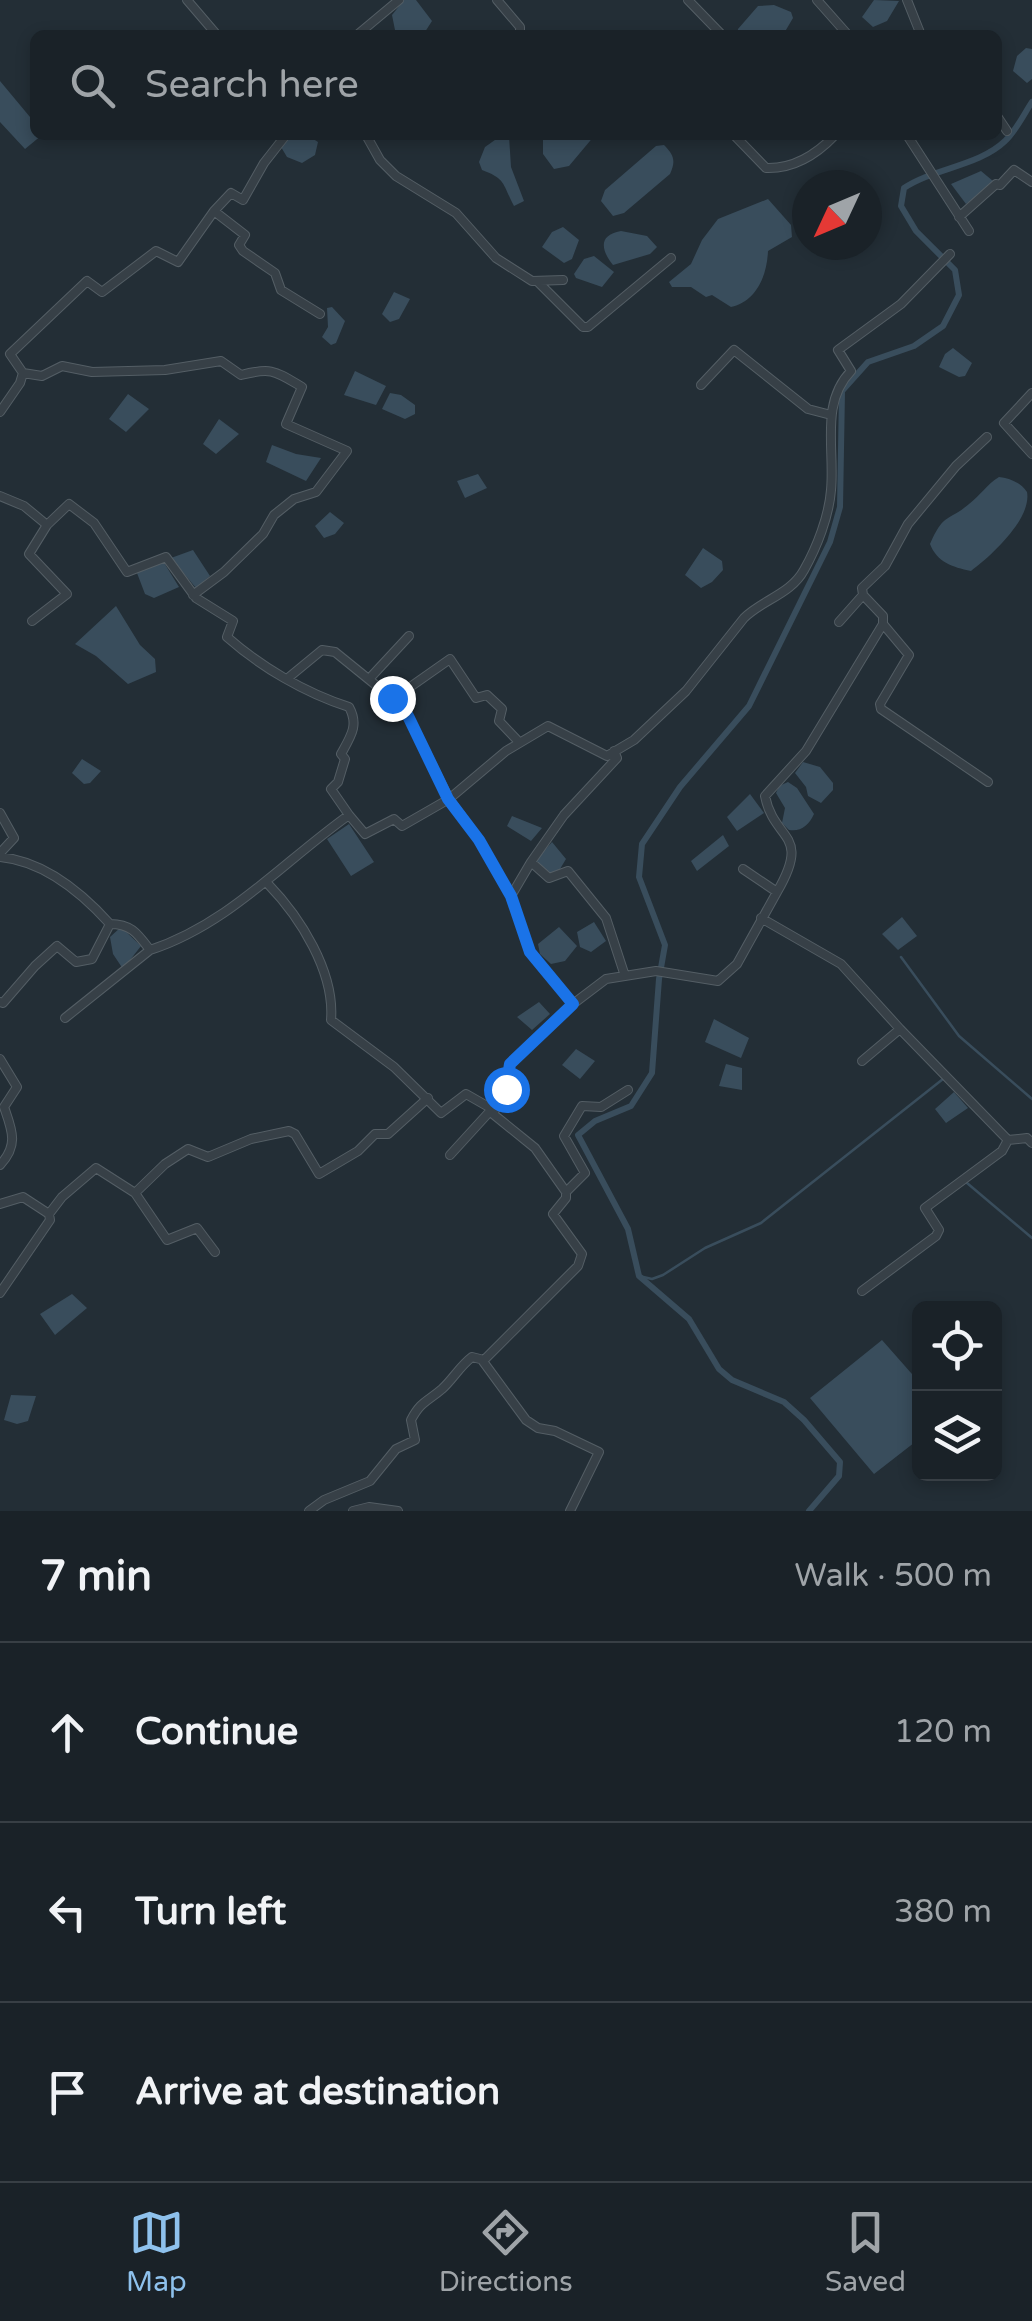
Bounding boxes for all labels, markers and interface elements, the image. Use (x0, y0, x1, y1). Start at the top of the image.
search box (30, 30, 1002, 140)
icon: search (65, 58, 120, 113)
text: Search here (145, 62, 359, 108)
north arrow (792, 170, 882, 260)
route end (370, 676, 416, 722)
route start (484, 1067, 530, 1113)
map controls (912, 1301, 1002, 1481)
button: locate (912, 1301, 1002, 1391)
button: layers (912, 1391, 1002, 1481)
text: 7 min (40, 1551, 152, 1602)
text: Walk · 500 m (795, 1557, 992, 1595)
icon: ahead (40, 1705, 95, 1760)
text: Continue (135, 1709, 298, 1755)
text: 120 m (894, 1713, 992, 1751)
icon: left (40, 1885, 95, 1940)
text: Turn left (135, 1889, 286, 1935)
text: 380 m (894, 1893, 992, 1931)
icon: arrive (40, 2065, 95, 2120)
text: Arrive at destination (135, 2069, 500, 2115)
tab: Map (126, 2205, 187, 2299)
tab: Directions (439, 2205, 573, 2299)
tab: Saved (825, 2205, 906, 2299)

